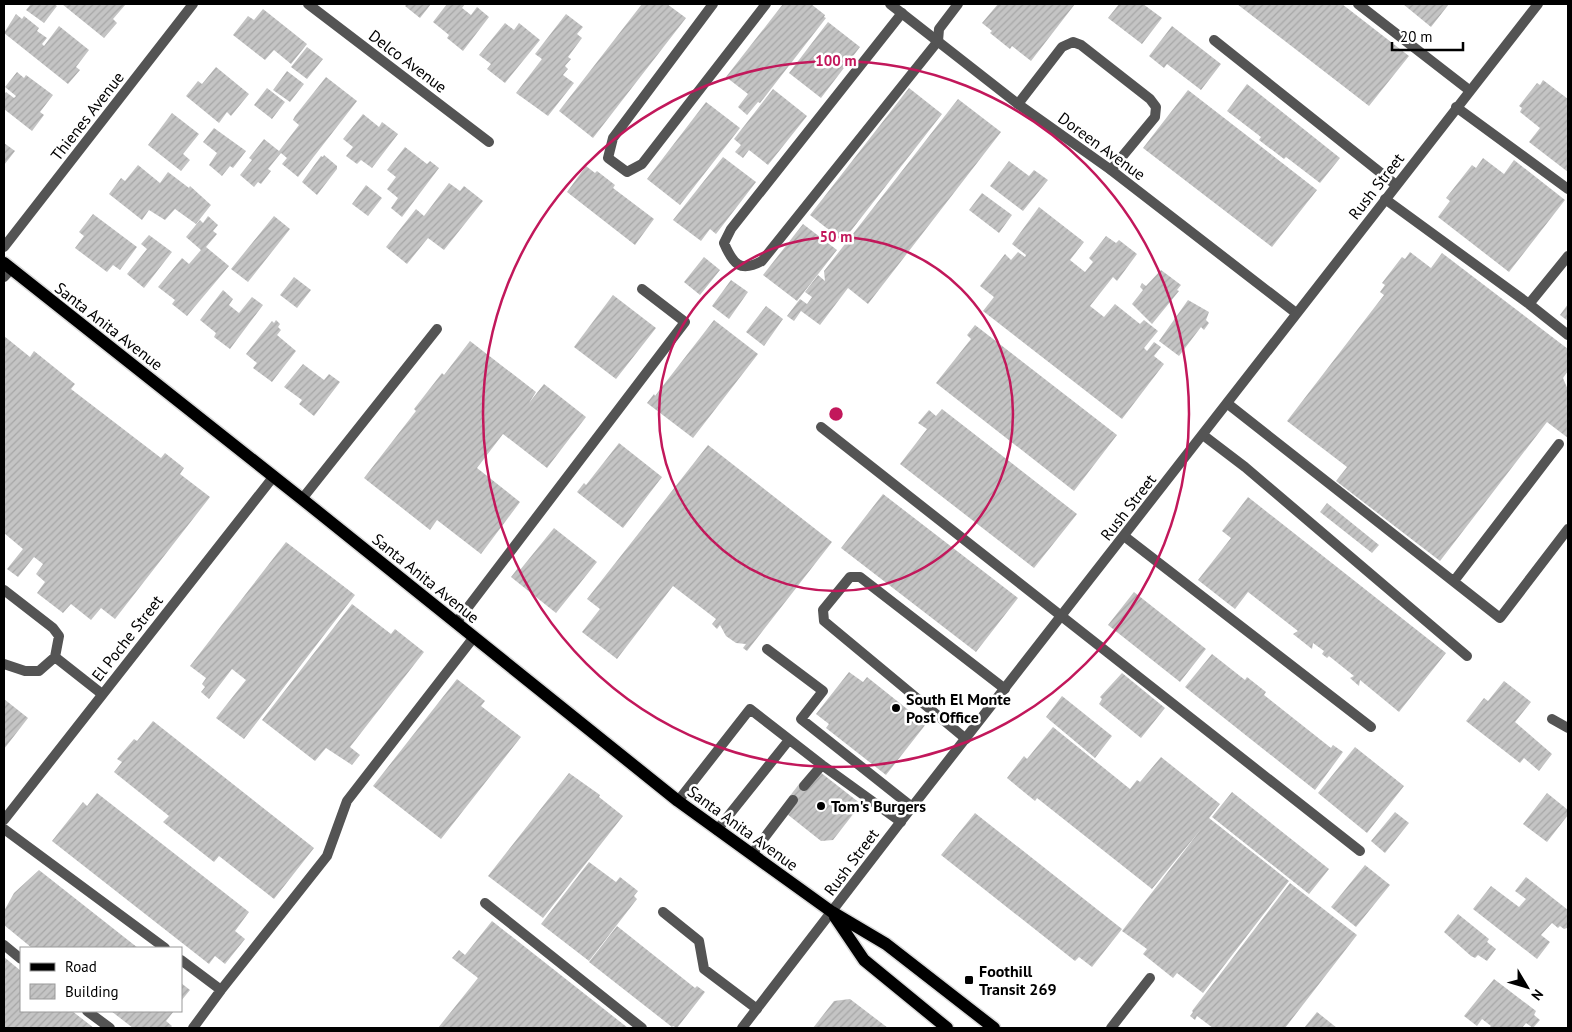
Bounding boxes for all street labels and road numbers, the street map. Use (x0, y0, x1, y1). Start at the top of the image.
street label: Delco Avenue (365, 25, 451, 97)
street label: Thienes Avenue (46, 68, 128, 164)
street label: Doreen Avenue (1054, 108, 1150, 184)
street label: Rush Street (1344, 148, 1408, 223)
street label: Santa Anita Avenue (51, 278, 167, 374)
street label: Rush Street (1096, 469, 1160, 544)
street label: Santa Anita Avenue (368, 529, 484, 627)
street label: El Poche Street (87, 591, 167, 685)
street label: Santa Anita Avenue (684, 781, 802, 875)
street label: Rush Street (819, 824, 883, 899)

